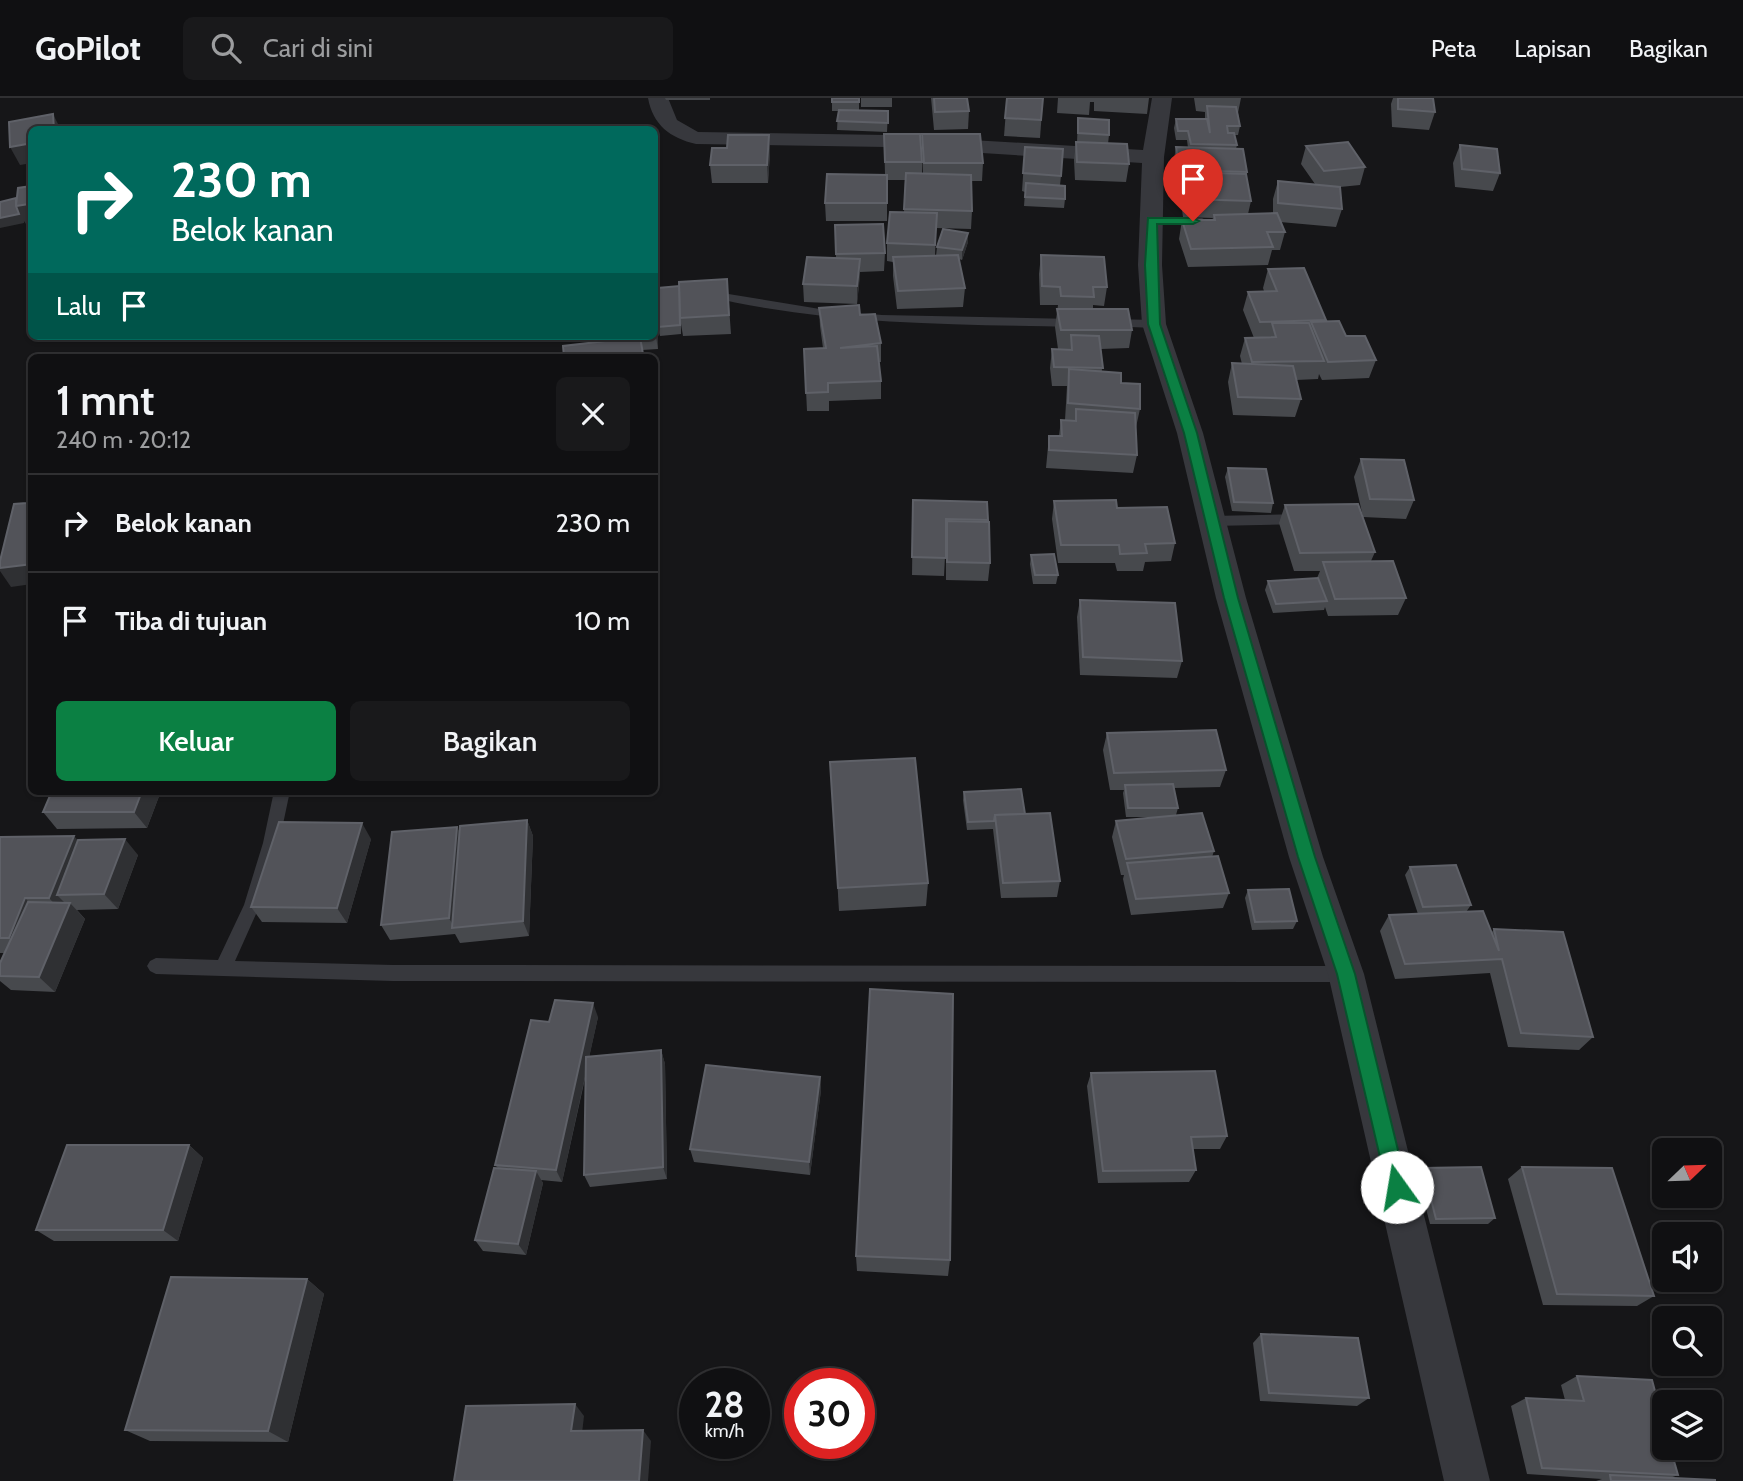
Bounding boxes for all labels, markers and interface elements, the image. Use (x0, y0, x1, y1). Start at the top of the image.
search box (183, 17, 673, 80)
text: GoPilot (35, 28, 141, 68)
icon: search (207, 29, 245, 67)
text: Cari di sini (263, 32, 373, 64)
text: Peta (1431, 34, 1476, 63)
text: Lapisan (1514, 34, 1591, 63)
text: Bagikan (1629, 34, 1708, 63)
pin (1163, 149, 1223, 221)
text: 230 m (171, 150, 312, 209)
icon: right (56, 154, 147, 245)
icon: arrive (1174, 160, 1212, 198)
text: Belok kanan (171, 210, 334, 249)
icon: arrive (115, 287, 153, 325)
text: Lalu (56, 290, 101, 322)
text: 1 mnt (56, 374, 154, 426)
button: close (556, 377, 630, 451)
text: 240 m · 20:12 (56, 426, 191, 454)
icon: right (56, 504, 94, 542)
text: Belok kanan (115, 507, 252, 539)
text: 230 m (556, 507, 630, 539)
icon: arrive (56, 602, 94, 640)
text: Tiba di tujuan (115, 605, 267, 637)
text: 10 m (575, 605, 630, 637)
button: Keluar (56, 701, 336, 781)
button: Bagikan (350, 701, 630, 781)
north arrow (1652, 1138, 1722, 1208)
map controls (1652, 1138, 1722, 1460)
position arrow (1360, 1150, 1434, 1224)
button: sound (1652, 1222, 1722, 1292)
button: search (1652, 1306, 1722, 1376)
speed limit sign: 30 (784, 1368, 875, 1459)
text: 28 (705, 1383, 744, 1426)
button: layers (1652, 1390, 1722, 1460)
text: km/h (705, 1420, 744, 1442)

